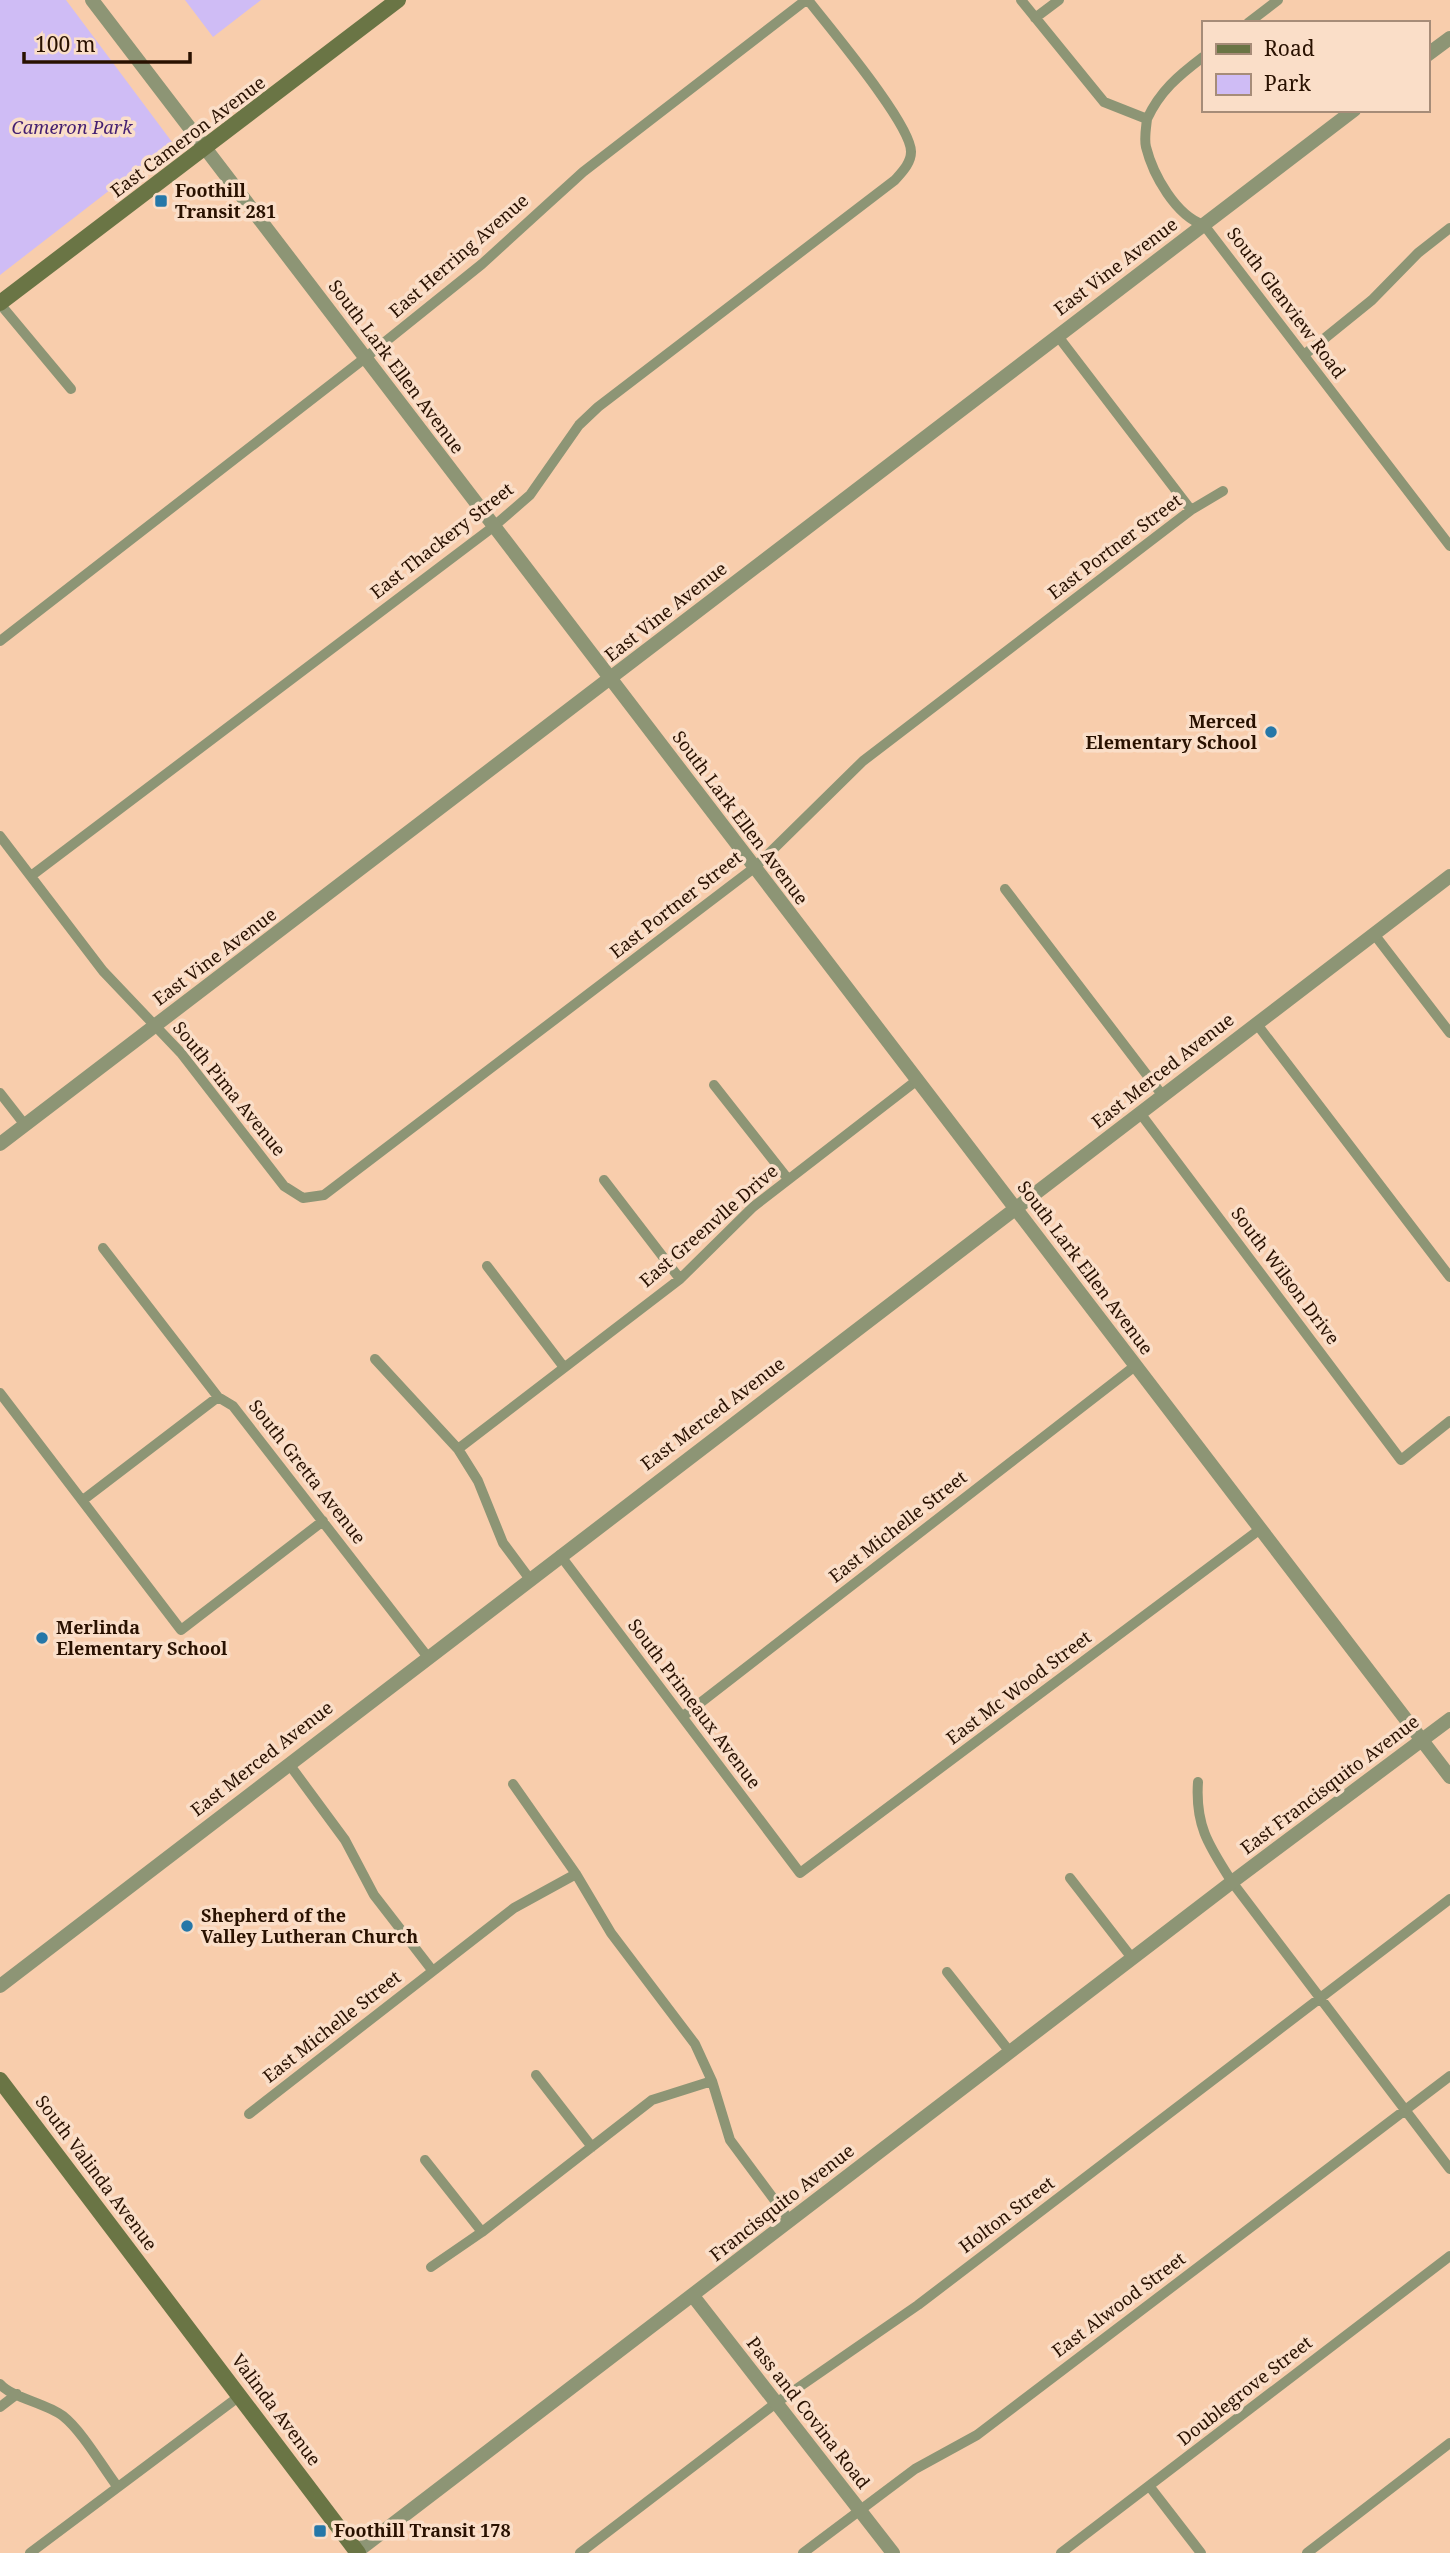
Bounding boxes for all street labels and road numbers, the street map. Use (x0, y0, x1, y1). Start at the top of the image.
street label: East Cameron Avenue (105, 70, 270, 202)
street label: East Herring Avenue (384, 188, 533, 323)
street label: East Vine Avenue (1049, 212, 1182, 321)
street label: South Glenview Road (1222, 222, 1351, 383)
street label: South Lark Ellen Avenue (324, 275, 470, 458)
street label: East Thackery Street (365, 477, 518, 604)
street label: East Portner Street (1043, 488, 1186, 604)
street label: East Vine Avenue (599, 556, 731, 666)
street label: South Lark Ellen Avenue (668, 726, 814, 909)
street label: East Portner Street (604, 845, 746, 963)
street label: East Vine Avenue (148, 902, 281, 1011)
street label: East Merced Avenue (1086, 1007, 1238, 1133)
street label: South Pima Avenue (168, 1016, 292, 1161)
street label: East Greenvlle Drive (634, 1158, 783, 1292)
street label: South Lark Ellen Avenue (1013, 1176, 1159, 1359)
street label: South Wilson Drive (1226, 1202, 1345, 1349)
street label: East Merced Avenue (636, 1351, 789, 1475)
street label: South Gretta Avenue (244, 1394, 372, 1548)
street label: East Michelle Street (824, 1465, 971, 1588)
street label: South Primeaux Avenue (623, 1614, 767, 1793)
street label: East Mc Wood Street (941, 1625, 1096, 1750)
street label: East Merced Avenue (185, 1695, 337, 1821)
street label: East Francisquito Avenue (1235, 1709, 1424, 1859)
street label: East Michelle Street (258, 1965, 405, 2088)
street label: South Valinda Avenue (31, 2090, 163, 2255)
street label: Francisquito Avenue (704, 2138, 859, 2266)
street label: Holton Street (954, 2170, 1059, 2258)
street label: East Alwood Street (1047, 2246, 1190, 2362)
street label: Doublegrove Street (1172, 2330, 1317, 2450)
street label: Pass and Covina Road (742, 2331, 876, 2493)
street label: Valinda Avenue (227, 2349, 327, 2470)

